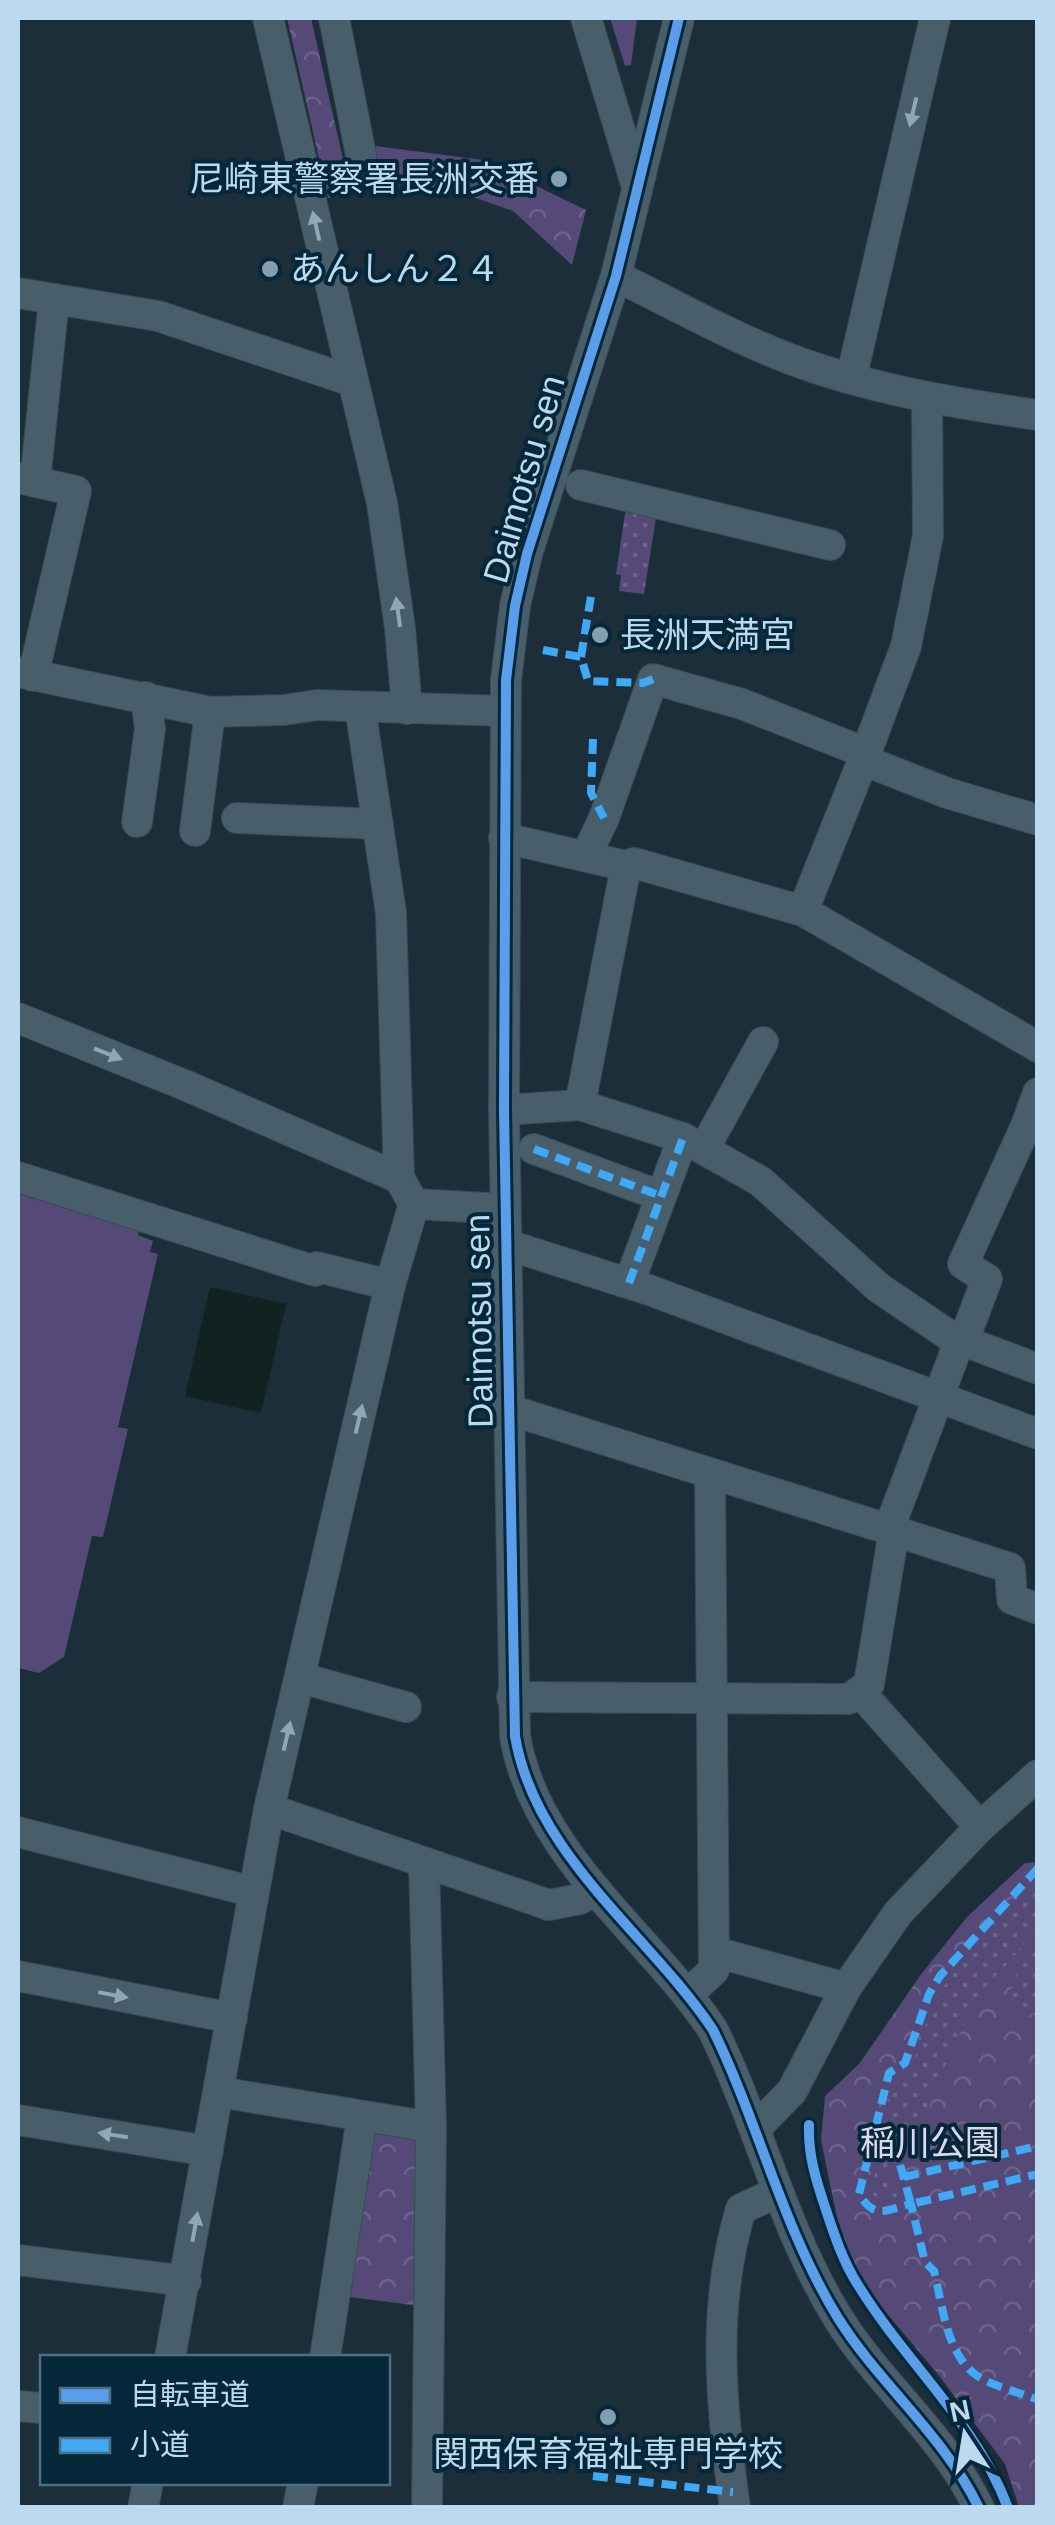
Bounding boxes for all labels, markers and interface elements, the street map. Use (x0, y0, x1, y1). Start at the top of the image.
one-way arrow (905, 97, 920, 128)
place label: 尼崎東警察署長洲交番 (189, 159, 539, 198)
marker: 尼崎東警察署長洲交番 (548, 168, 570, 190)
one-way arrow (308, 210, 323, 241)
place label: あんしん２４ (290, 249, 500, 288)
marker: あんしん２４ (259, 258, 281, 280)
street label: Daimotsu sen (475, 371, 572, 587)
one-way arrow (390, 596, 406, 627)
place label: 長洲天満宮 (620, 615, 795, 654)
marker: 長洲天満宮 (589, 624, 611, 646)
one-way arrow (93, 1047, 123, 1063)
street label: Daimotsu sen (457, 1214, 500, 1428)
one-way arrow (352, 1403, 367, 1434)
one-way arrow (280, 1720, 295, 1751)
one-way arrow (98, 1988, 129, 2004)
park label: 稲川公園 (860, 2123, 1000, 2162)
one-way arrow (97, 2127, 128, 2143)
one-way arrow (188, 2211, 203, 2243)
legend (40, 2355, 390, 2485)
text: 自転車道 (130, 2378, 250, 2411)
north arrow (915, 2385, 1015, 2485)
text: N (947, 2394, 973, 2428)
marker: 関西保育福祉専門学校 (597, 2406, 619, 2428)
text: 小道 (130, 2428, 190, 2461)
place label: 関西保育福祉専門学校 (433, 2434, 783, 2473)

